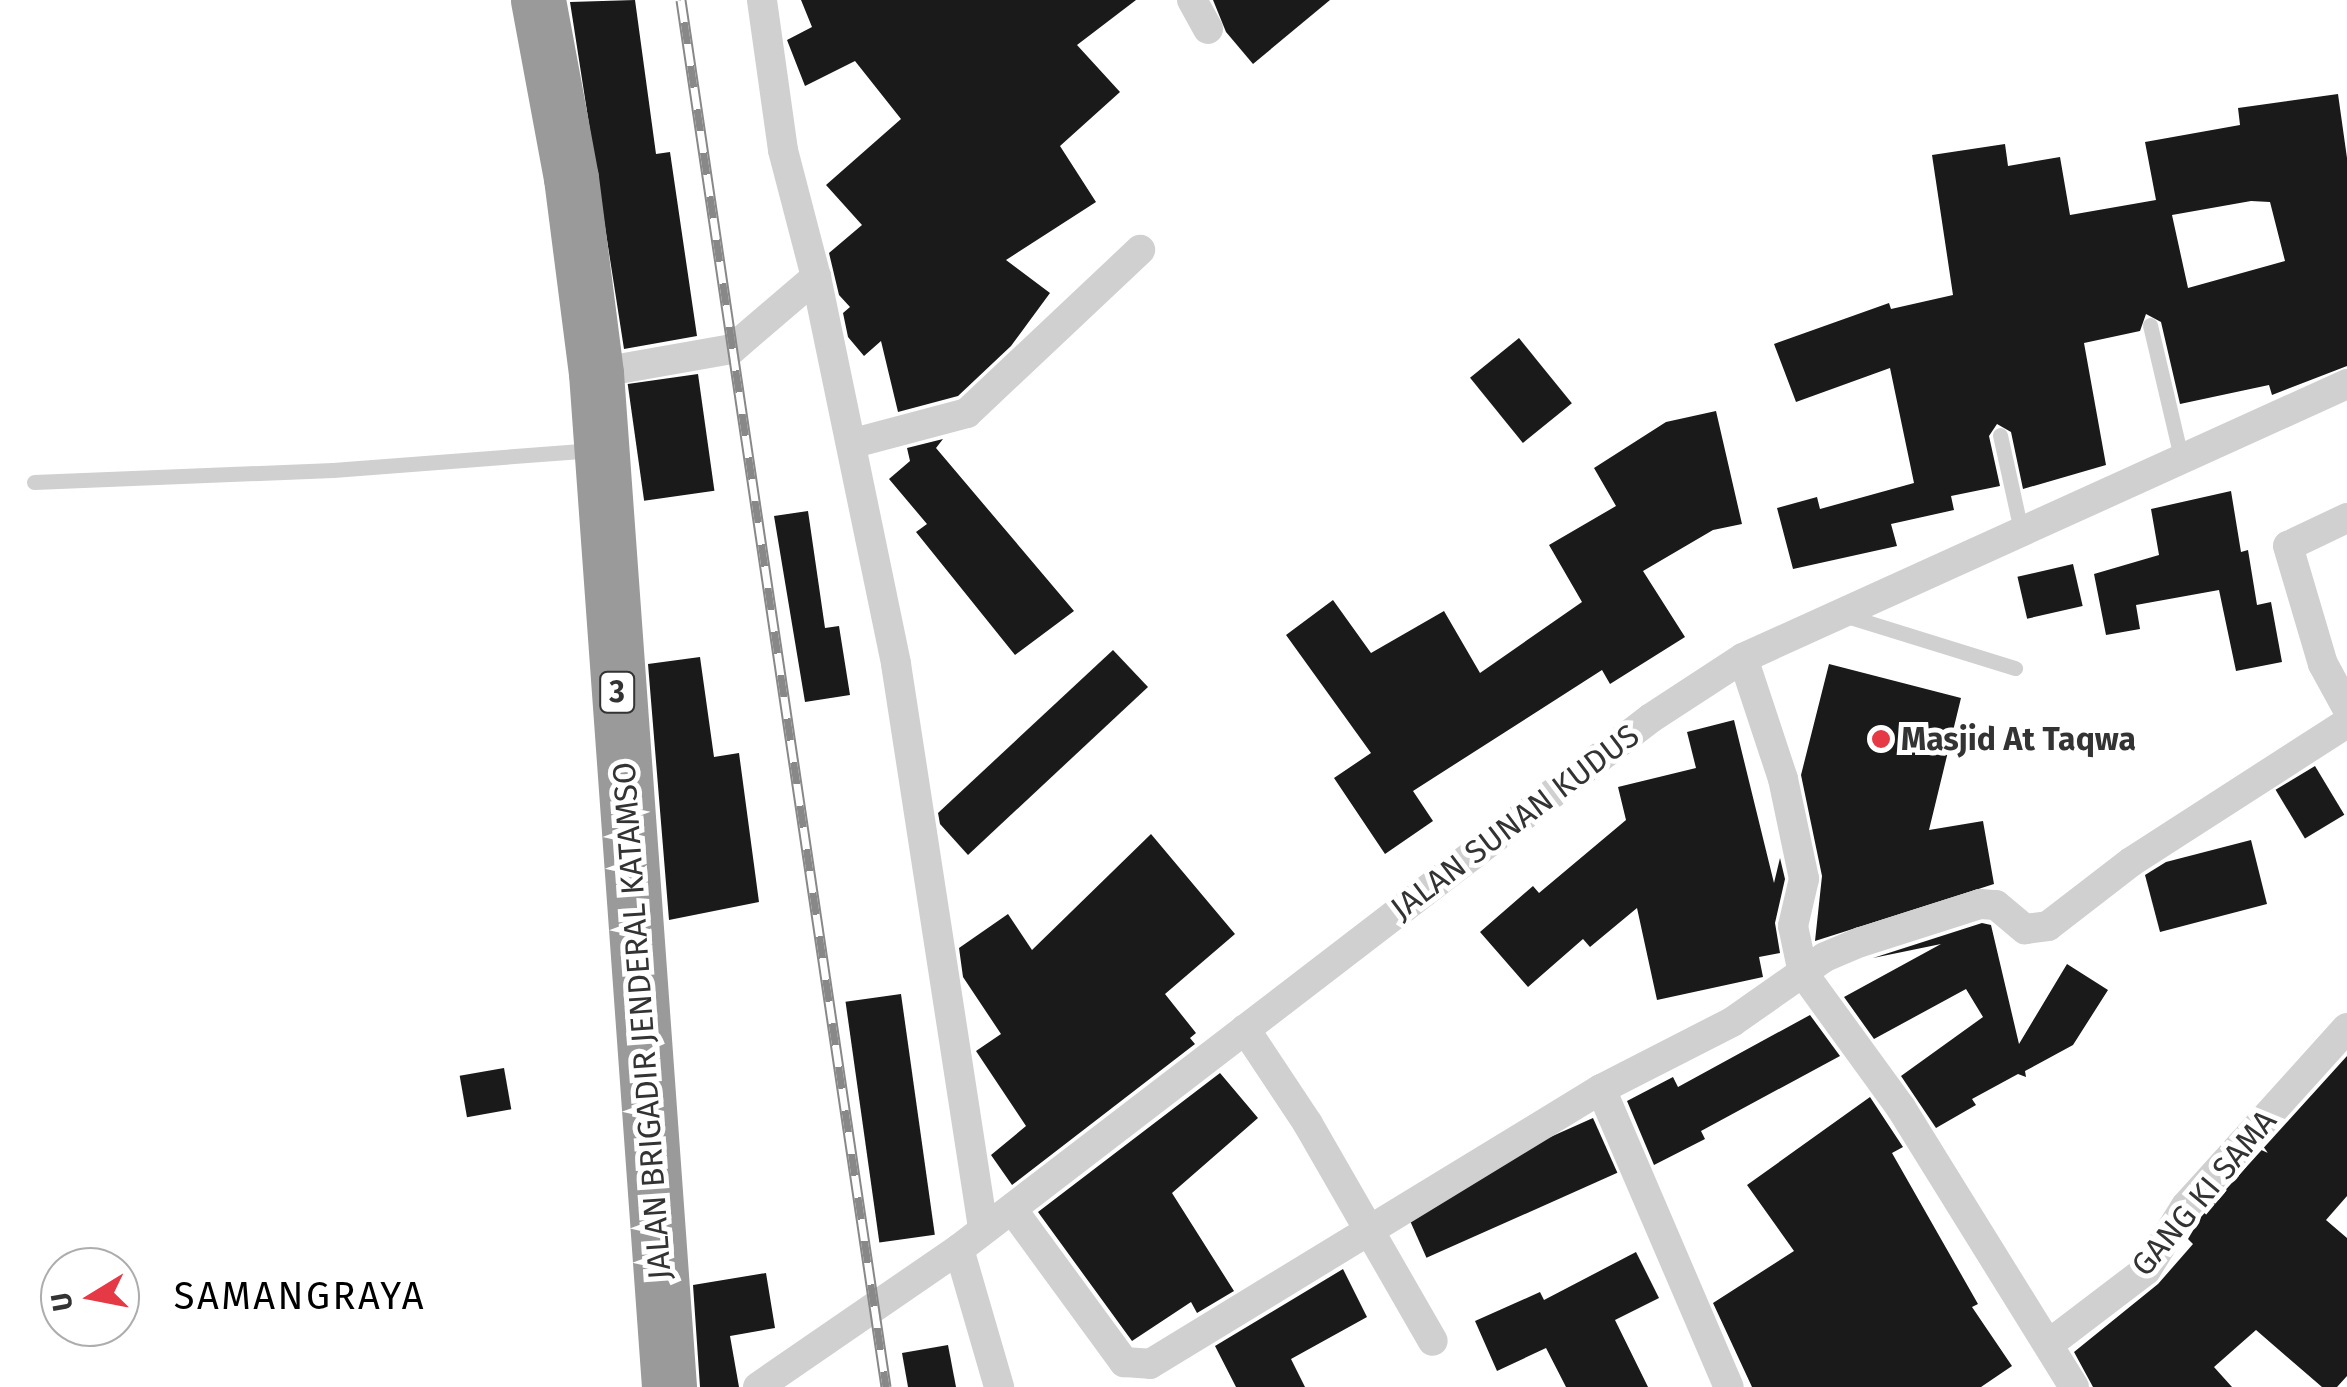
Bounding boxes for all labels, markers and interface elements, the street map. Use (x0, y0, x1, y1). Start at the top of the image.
road number: 3 (597, 667, 637, 717)
street label: JALAN SUNAN KUDUS (1383, 716, 1647, 928)
place label: Masjid At Taqwa (1901, 720, 2136, 758)
marker: Masjid At Taqwa (1870, 728, 1892, 750)
street label: JALAN BRIGADIR JENDERAL KATAMSO (605, 761, 679, 1281)
street label: GANG KI SAMA (2124, 1102, 2284, 1284)
north arrow (40, 1247, 140, 1347)
district label: SAMANGRAYA (174, 1274, 426, 1320)
text: U (44, 1290, 80, 1314)

